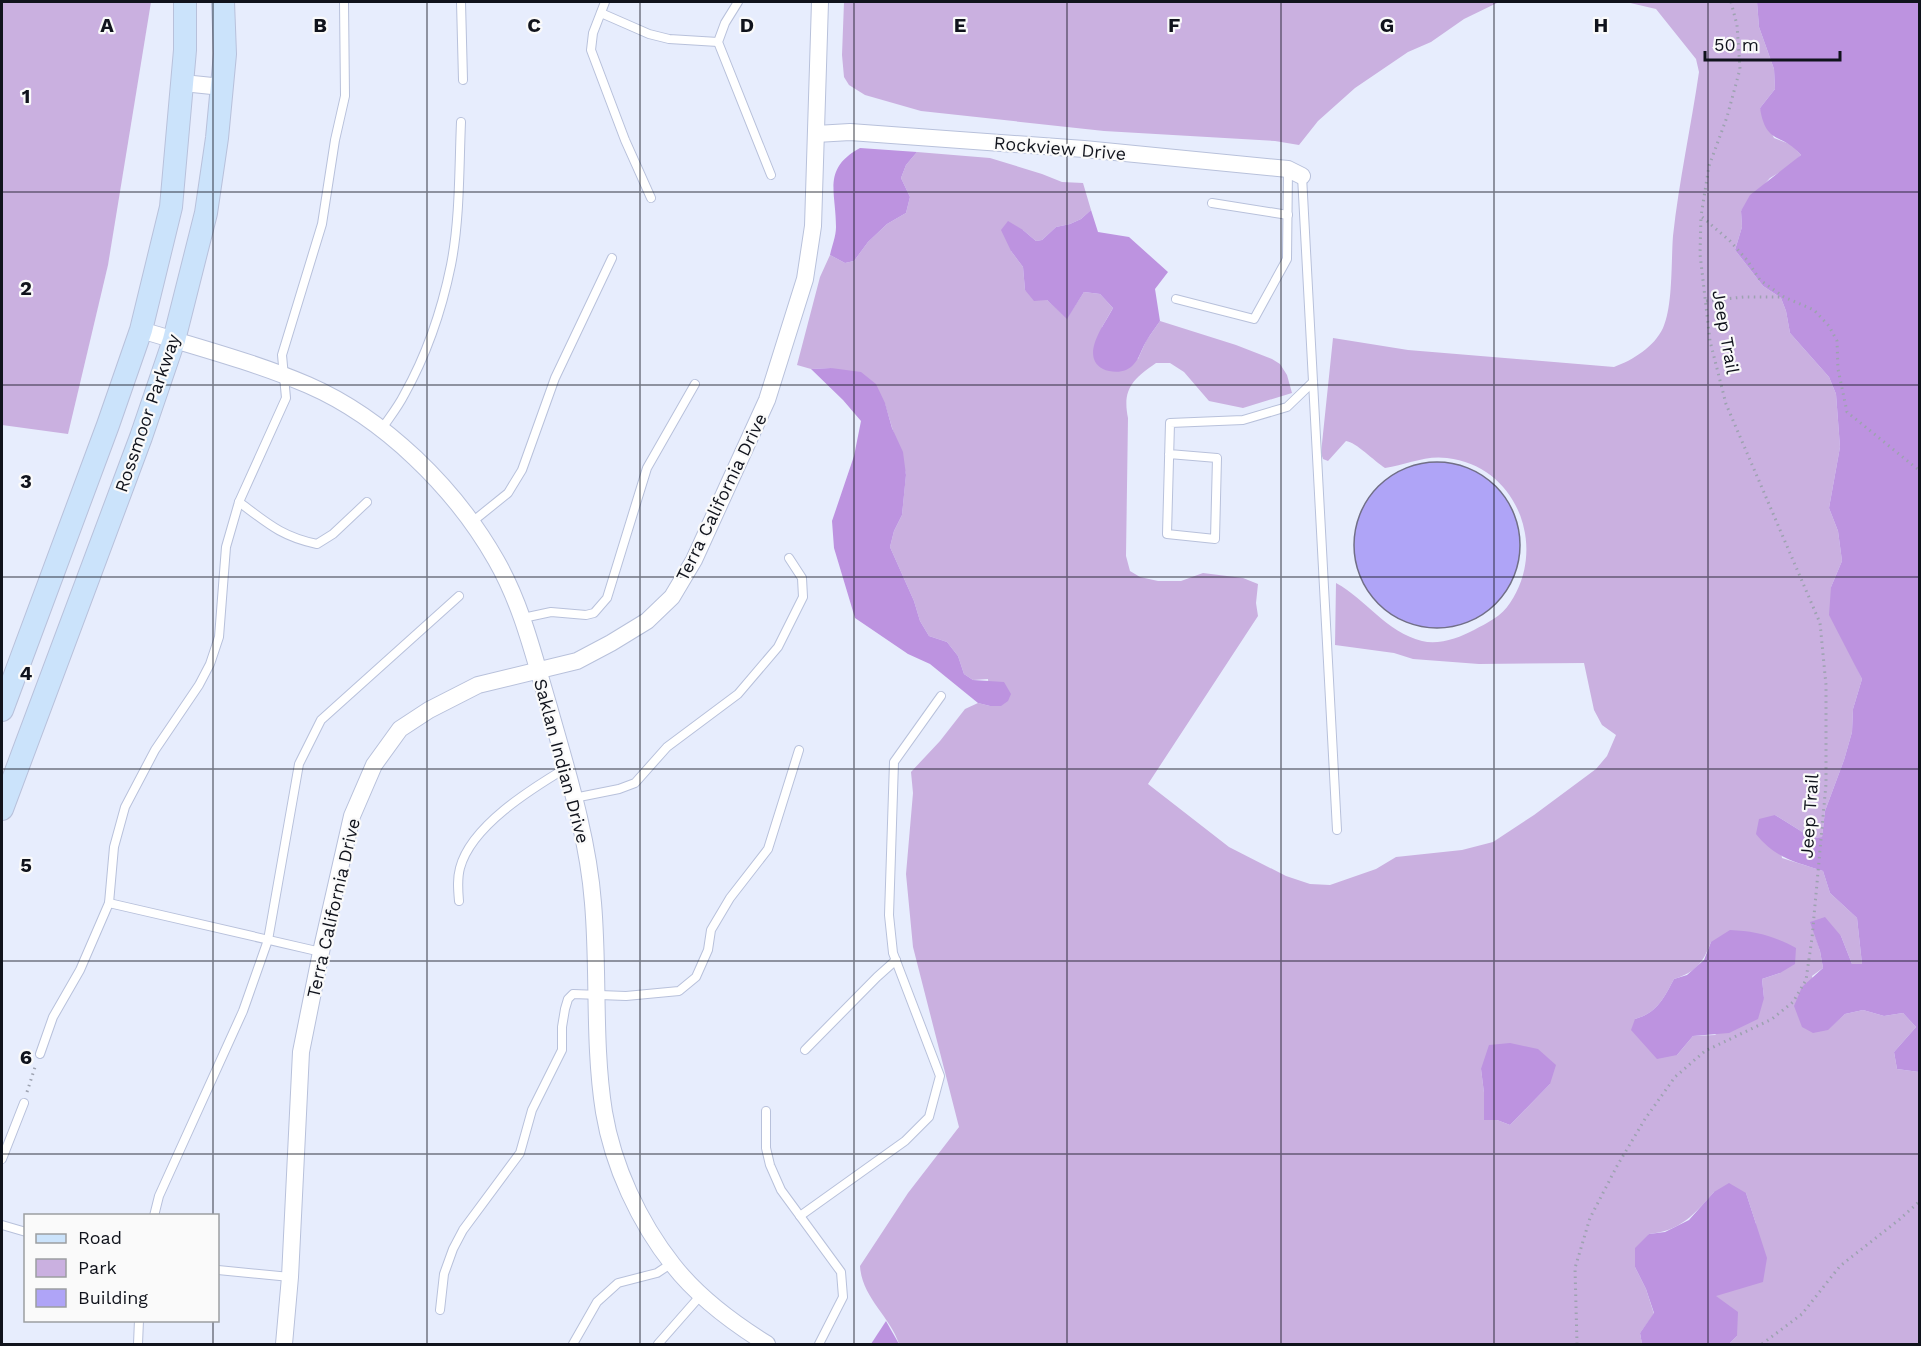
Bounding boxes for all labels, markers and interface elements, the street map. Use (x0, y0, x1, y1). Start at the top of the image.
text: A (100, 13, 114, 37)
text: B (313, 13, 327, 37)
text: C (527, 13, 541, 37)
text: D (740, 13, 754, 37)
text: E (954, 13, 966, 37)
text: F (1168, 13, 1180, 37)
text: G (1380, 13, 1394, 37)
text: H (1594, 13, 1608, 37)
scale bar (1705, 24, 1840, 62)
text: 50 m (1714, 34, 1759, 55)
text: 1 (22, 84, 30, 108)
street label: Rockview Drive (993, 132, 1127, 164)
text: 2 (20, 276, 32, 300)
street label: Jeep Trail (1708, 288, 1744, 376)
street label: Rossmoor Parkway (110, 331, 184, 495)
street label: Terra California Drive (671, 410, 771, 584)
text: 3 (20, 469, 32, 493)
text: 4 (20, 661, 33, 685)
street label: Saklan Indian Drive (530, 676, 594, 846)
street label: Jeep Trail (1796, 772, 1822, 859)
street label: Terra California Drive (302, 816, 364, 1000)
text: 5 (20, 853, 32, 877)
text: 6 (20, 1045, 32, 1069)
legend (24, 1214, 219, 1322)
text: Road (78, 1227, 122, 1248)
text: Park (78, 1257, 117, 1278)
text: Building (78, 1287, 148, 1308)

